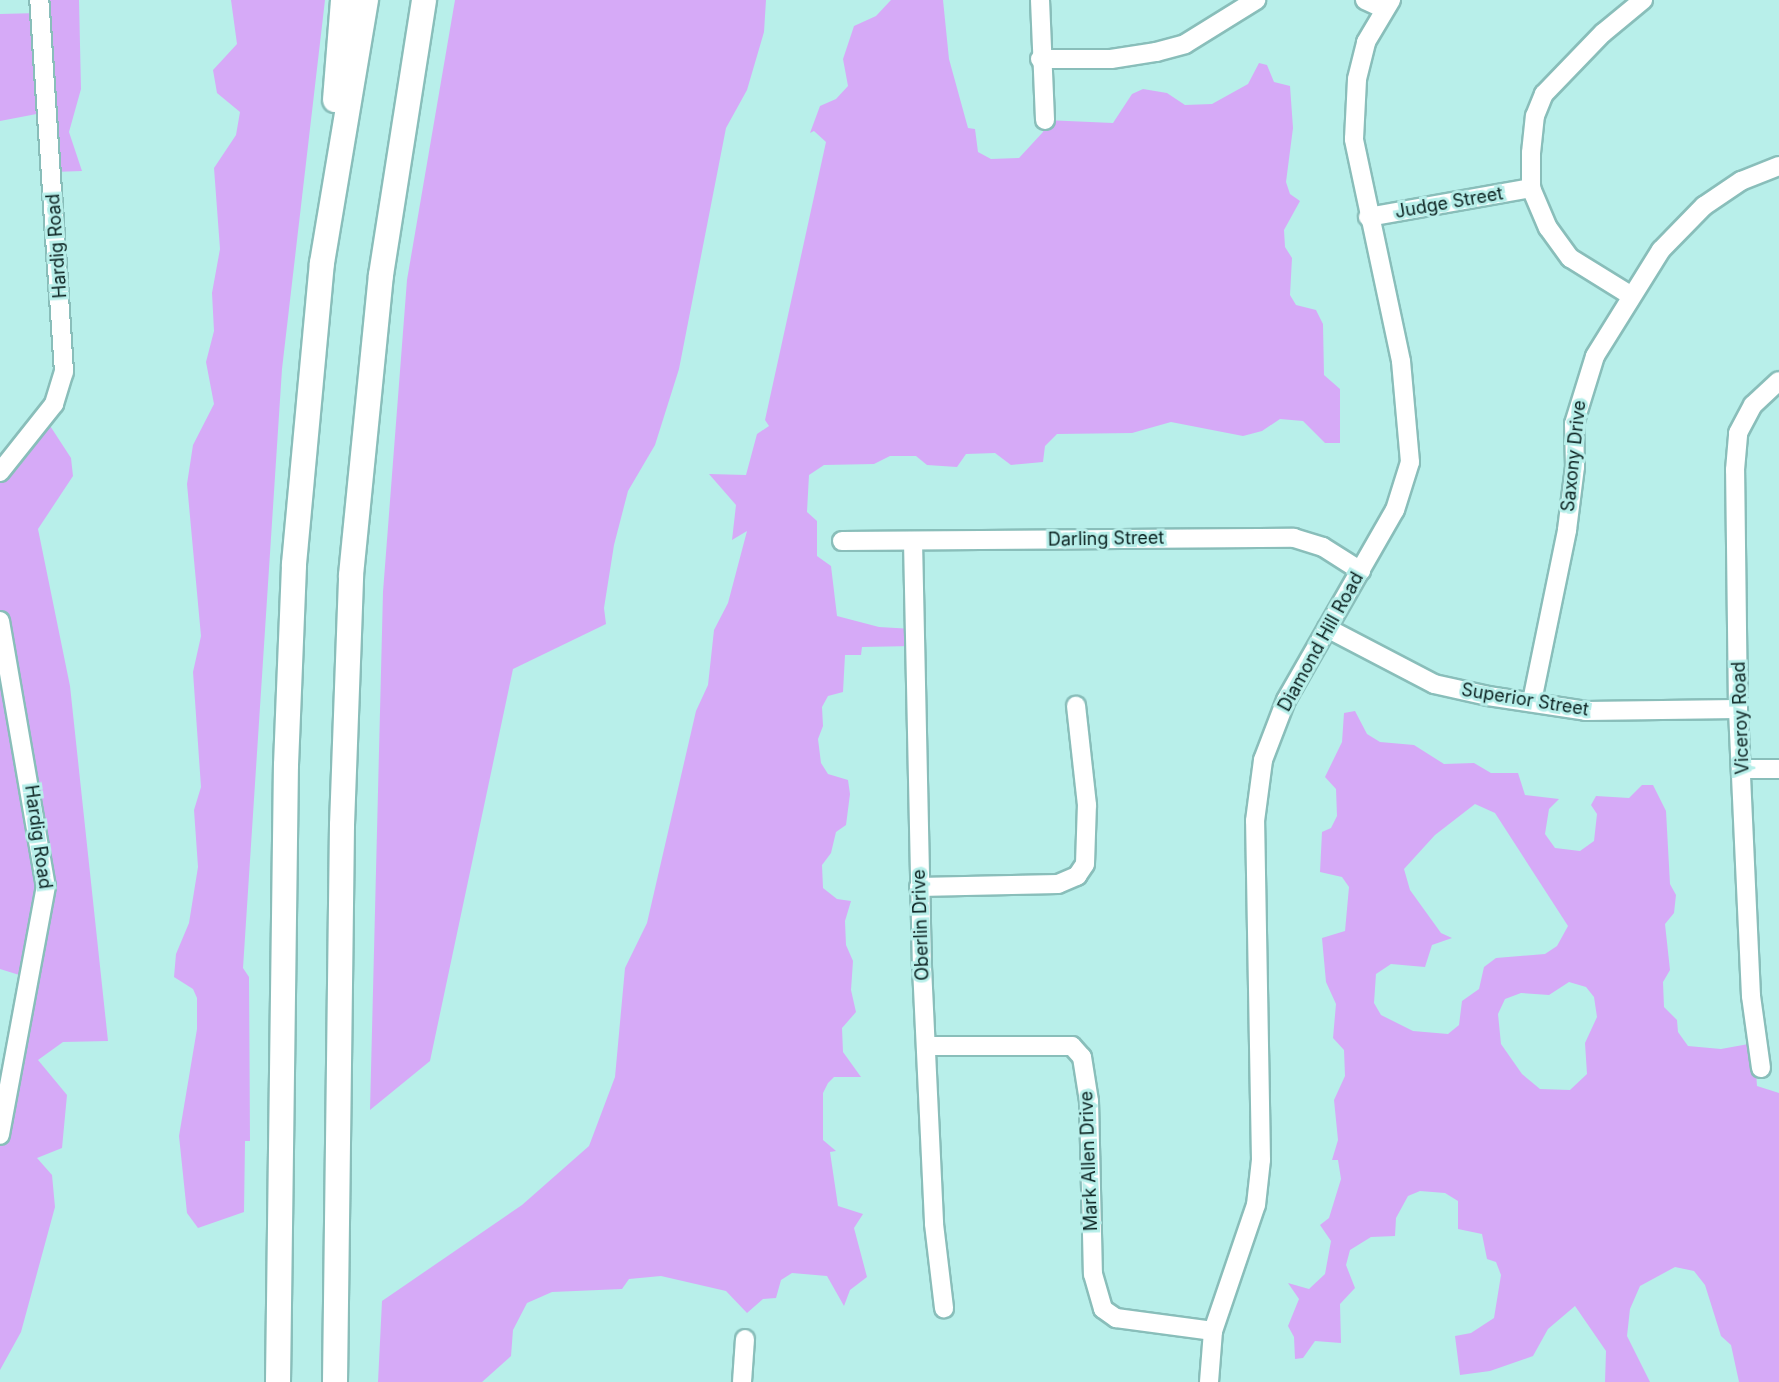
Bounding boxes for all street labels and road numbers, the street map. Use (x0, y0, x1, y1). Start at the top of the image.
street label: Judge Street (1393, 183, 1505, 223)
street label: Hardig Road (43, 193, 71, 299)
street label: Saxony Drive (1557, 399, 1591, 513)
street label: Darling Street (1048, 527, 1164, 551)
street label: Diamond Hill Road (1274, 569, 1368, 715)
street label: Viceroy Road (1728, 661, 1754, 775)
street label: Superior Street (1460, 679, 1590, 721)
street label: Hardig Road (20, 784, 56, 890)
street label: Oberlin Drive (908, 869, 934, 981)
street label: Mark Allen Drive (1076, 1090, 1102, 1232)

